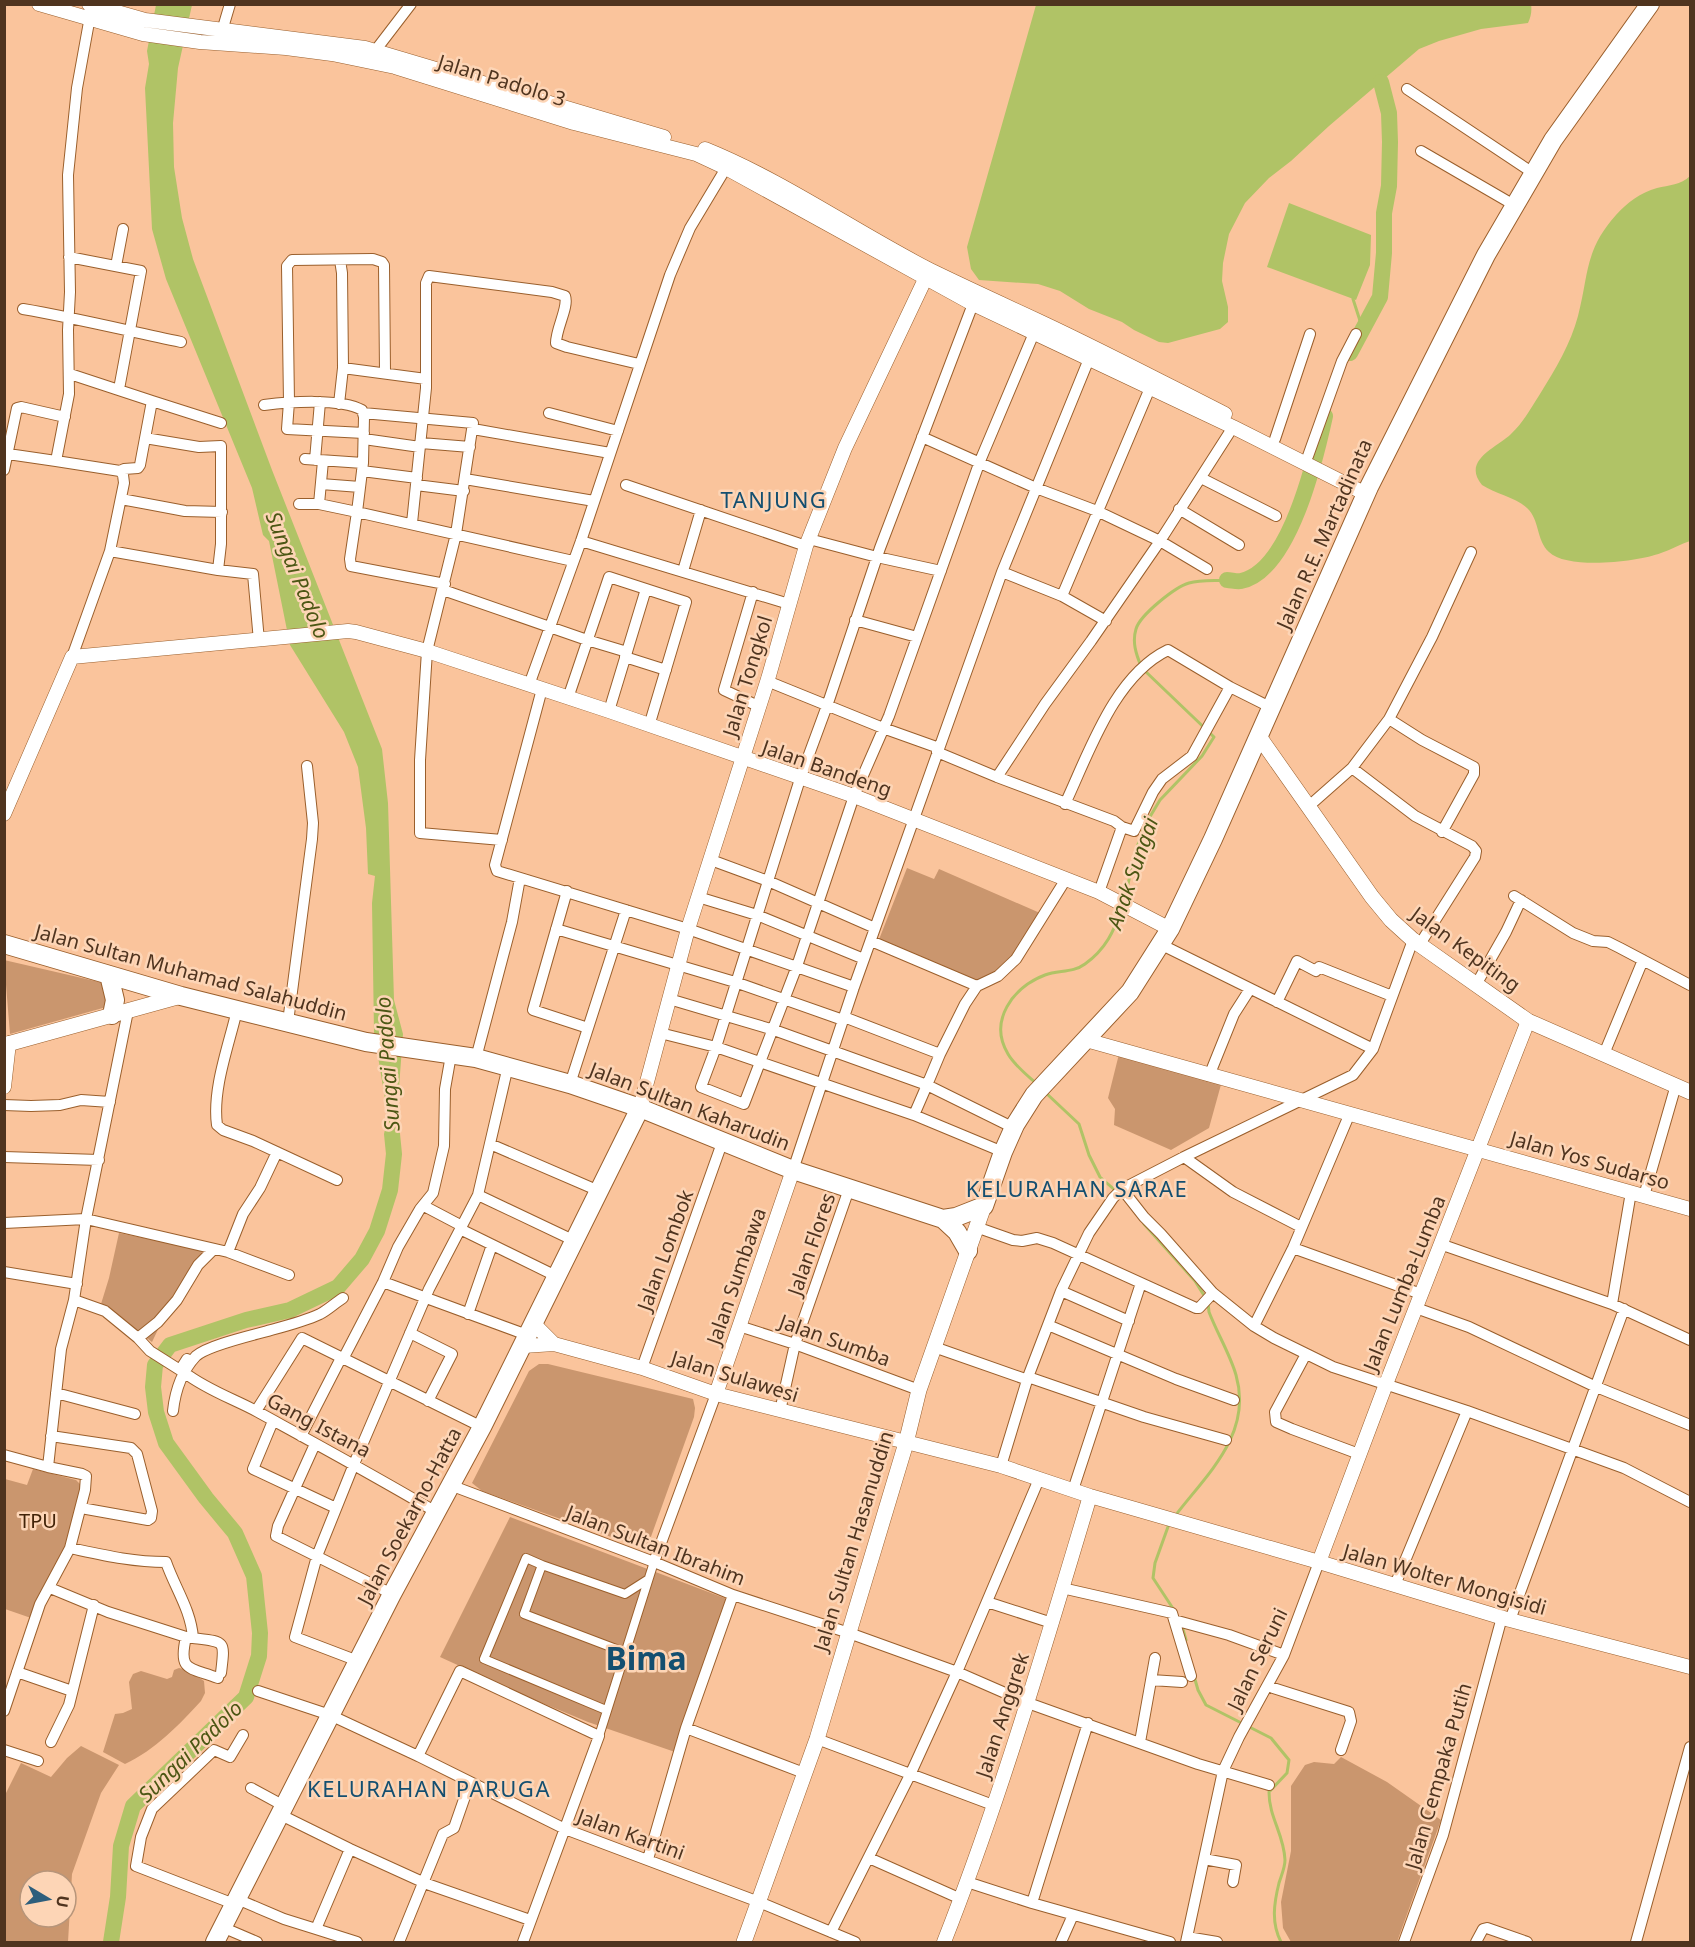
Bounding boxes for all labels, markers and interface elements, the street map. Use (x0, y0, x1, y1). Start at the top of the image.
street label: Jalan Padolo 3 (433, 47, 569, 112)
street label: Jalan R.E. Martadinata (1269, 435, 1378, 635)
district label: TANJUNG (721, 484, 827, 514)
water label: Sungai Padolo (260, 507, 336, 643)
street label: Jalan Tongkol (715, 612, 778, 742)
street label: Jalan Bandeng (757, 733, 895, 803)
water label: Anak Sungai (1099, 813, 1164, 934)
street label: Jalan Kepiting (1404, 899, 1526, 998)
street label: Jalan Sultan Muhamad Salahuddin (30, 917, 350, 1027)
water label: Sungai Padolo (368, 996, 406, 1132)
street label: Jalan Sultan Kaharudin (584, 1055, 794, 1157)
street label: Jalan Yos Sudarso (1505, 1124, 1673, 1196)
district label: KELURAHAN SARAE (966, 1173, 1188, 1203)
street label: Jalan Lombok (630, 1185, 700, 1316)
street label: Jalan Flores (780, 1189, 841, 1301)
street label: Jalan Lumba-Lumba (1356, 1191, 1452, 1377)
street label: Jalan Sumbawa (699, 1204, 772, 1350)
street label: Jalan Sumba (774, 1307, 894, 1373)
street label: Jalan Sulawesi (666, 1343, 802, 1408)
street label: Gang Istana (262, 1386, 376, 1464)
street label: Jalan Soekarno-Hatta (350, 1422, 467, 1611)
street label: Jalan Sultan Hasanuddin (806, 1428, 899, 1656)
street label: Jalan Sultan Ibrahim (561, 1498, 749, 1592)
park label: TPU (19, 1507, 57, 1534)
street label: Jalan Wolter Mongisidi (1338, 1536, 1550, 1621)
street label: Jalan Seruni (1220, 1603, 1293, 1717)
district label: Bima (605, 1636, 687, 1679)
street label: Jalan Anggrek (968, 1649, 1035, 1783)
street label: Jalan Cempaka Putih (1398, 1679, 1478, 1874)
water label: Sungai Padolo (132, 1694, 248, 1808)
district label: KELURAHAN PARUGA (307, 1773, 551, 1803)
street label: Jalan Kartini (572, 1801, 688, 1866)
north arrow (18, 1869, 78, 1929)
text: U (51, 1894, 75, 1909)

